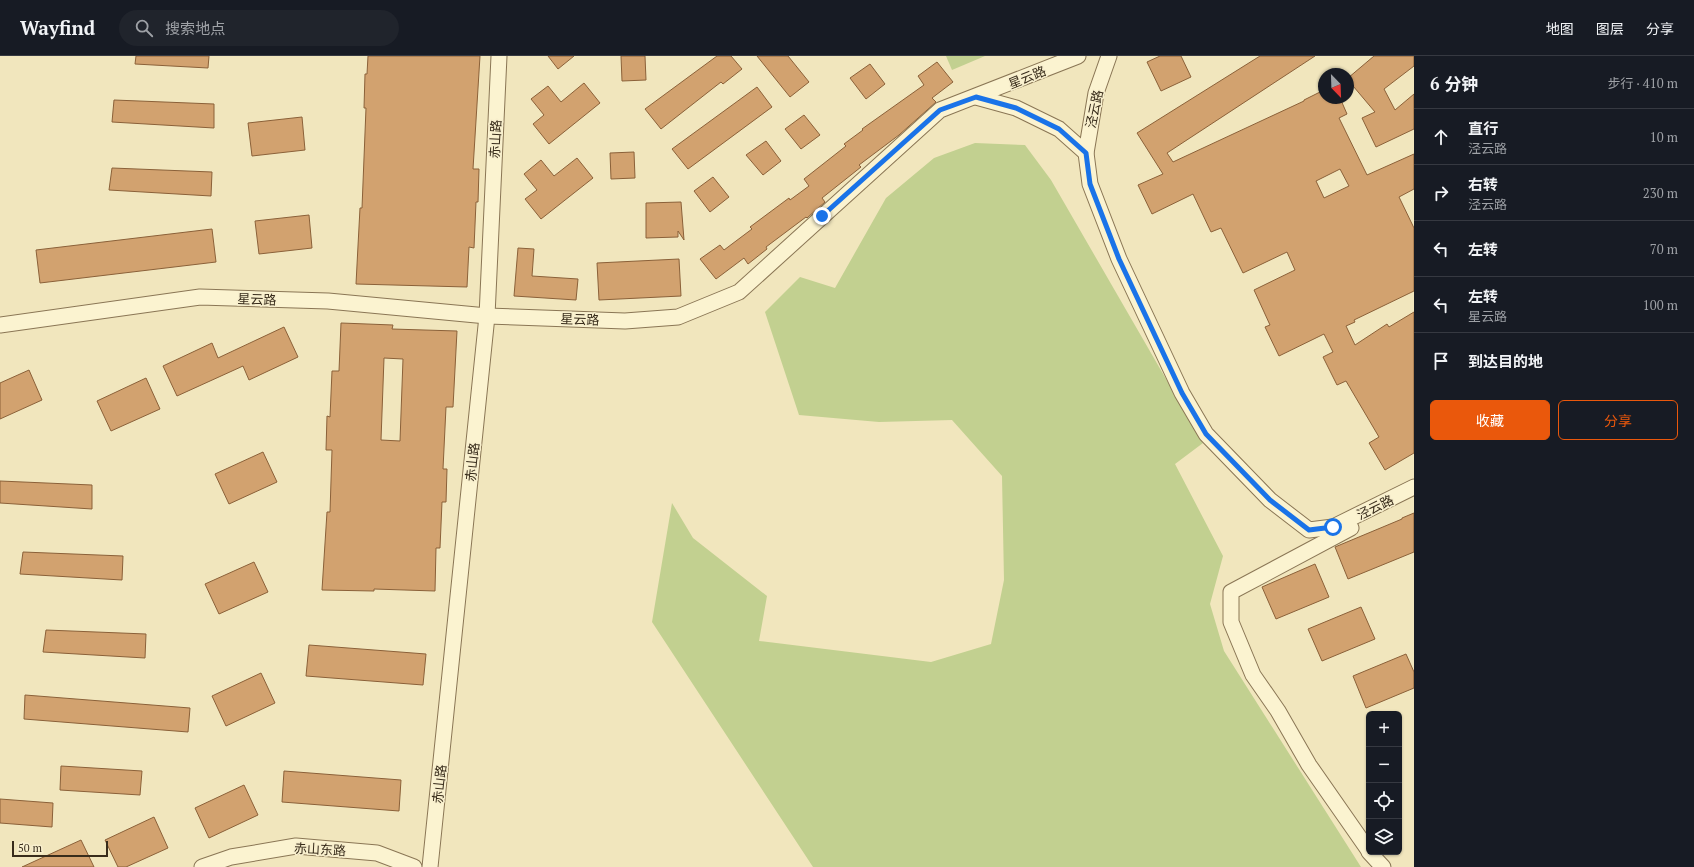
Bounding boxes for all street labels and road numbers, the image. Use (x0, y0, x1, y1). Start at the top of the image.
street label: 星云路 (1006, 61, 1048, 93)
street label: 泾云路 (1081, 88, 1107, 130)
street label: 赤山路 (485, 119, 505, 159)
street label: 星云路 (237, 289, 277, 309)
street label: 星云路 (560, 309, 600, 329)
street label: 赤山路 (461, 442, 483, 482)
street label: 泾云路 (1354, 490, 1396, 524)
street label: 赤山路 (428, 764, 450, 804)
street label: 赤山东路 (294, 839, 346, 859)

